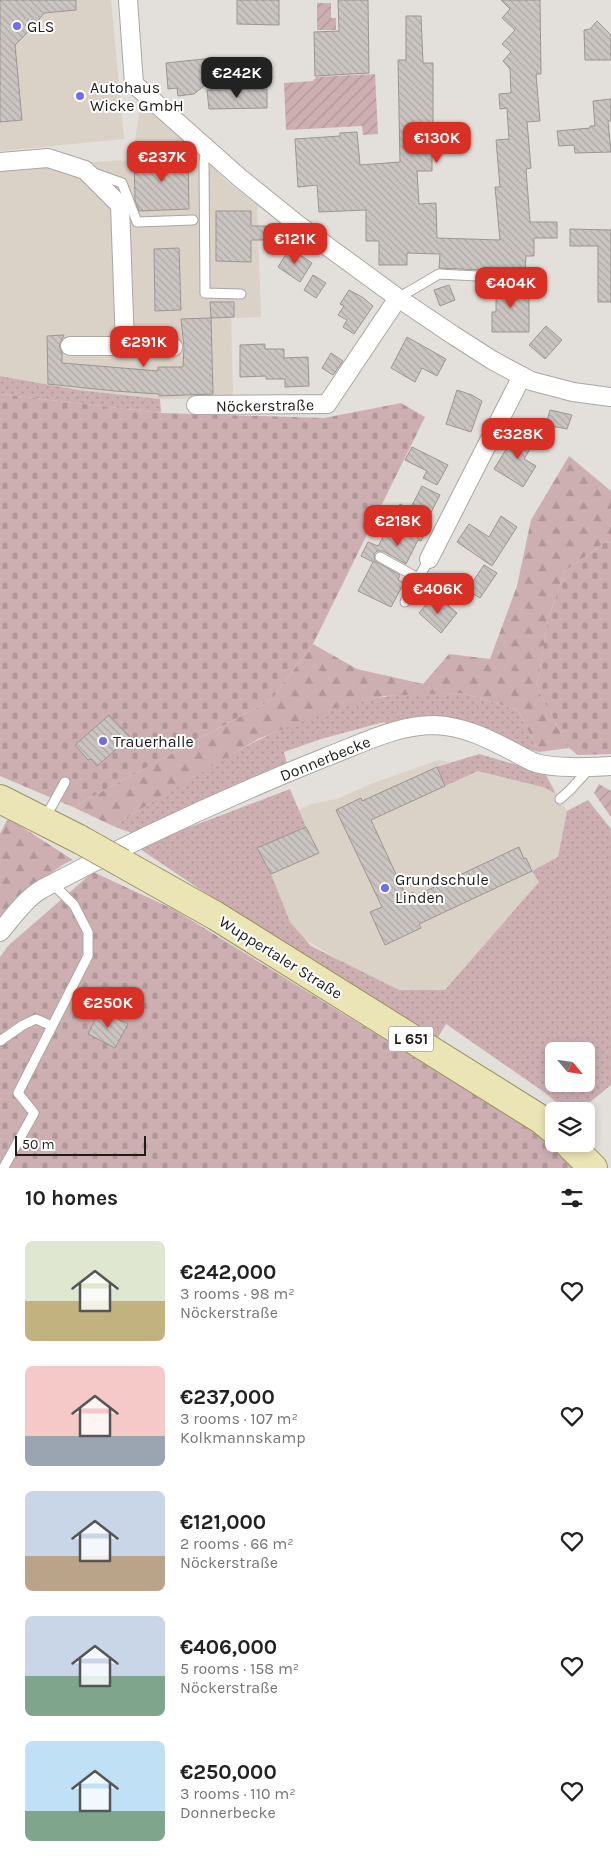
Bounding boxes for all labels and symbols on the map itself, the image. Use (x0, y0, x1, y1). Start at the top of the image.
place label: GLS (27, 17, 54, 36)
marker: GLS (11, 20, 23, 32)
pin: €242K (202, 56, 272, 99)
place label: Autohaus Wicke GmbH (90, 78, 184, 115)
marker: Autohaus Wicke GmbH (74, 90, 86, 102)
pin: €130K (402, 121, 472, 164)
pin: €237K (127, 140, 197, 183)
pin: €121K (260, 222, 330, 265)
pin: €404K (476, 266, 546, 309)
pin: €291K (109, 326, 179, 368)
street label: Nöckerstraße (216, 395, 314, 416)
pin: €328K (483, 418, 553, 460)
pin: €218K (363, 504, 433, 547)
pin: €406K (403, 572, 473, 615)
place label: Trauerhalle (113, 732, 194, 751)
street label: Donnerbecke (277, 732, 373, 785)
marker: Trauerhalle (97, 735, 109, 747)
place label: Grundschule Linden (395, 870, 489, 907)
marker: Grundschule Linden (379, 882, 391, 894)
street label: Wuppertaler Straße (216, 912, 346, 1003)
pin: €250K (73, 986, 143, 1029)
road number: L 651 (388, 1026, 434, 1052)
north arrow (545, 1042, 595, 1092)
scale bar (15, 1133, 146, 1156)

